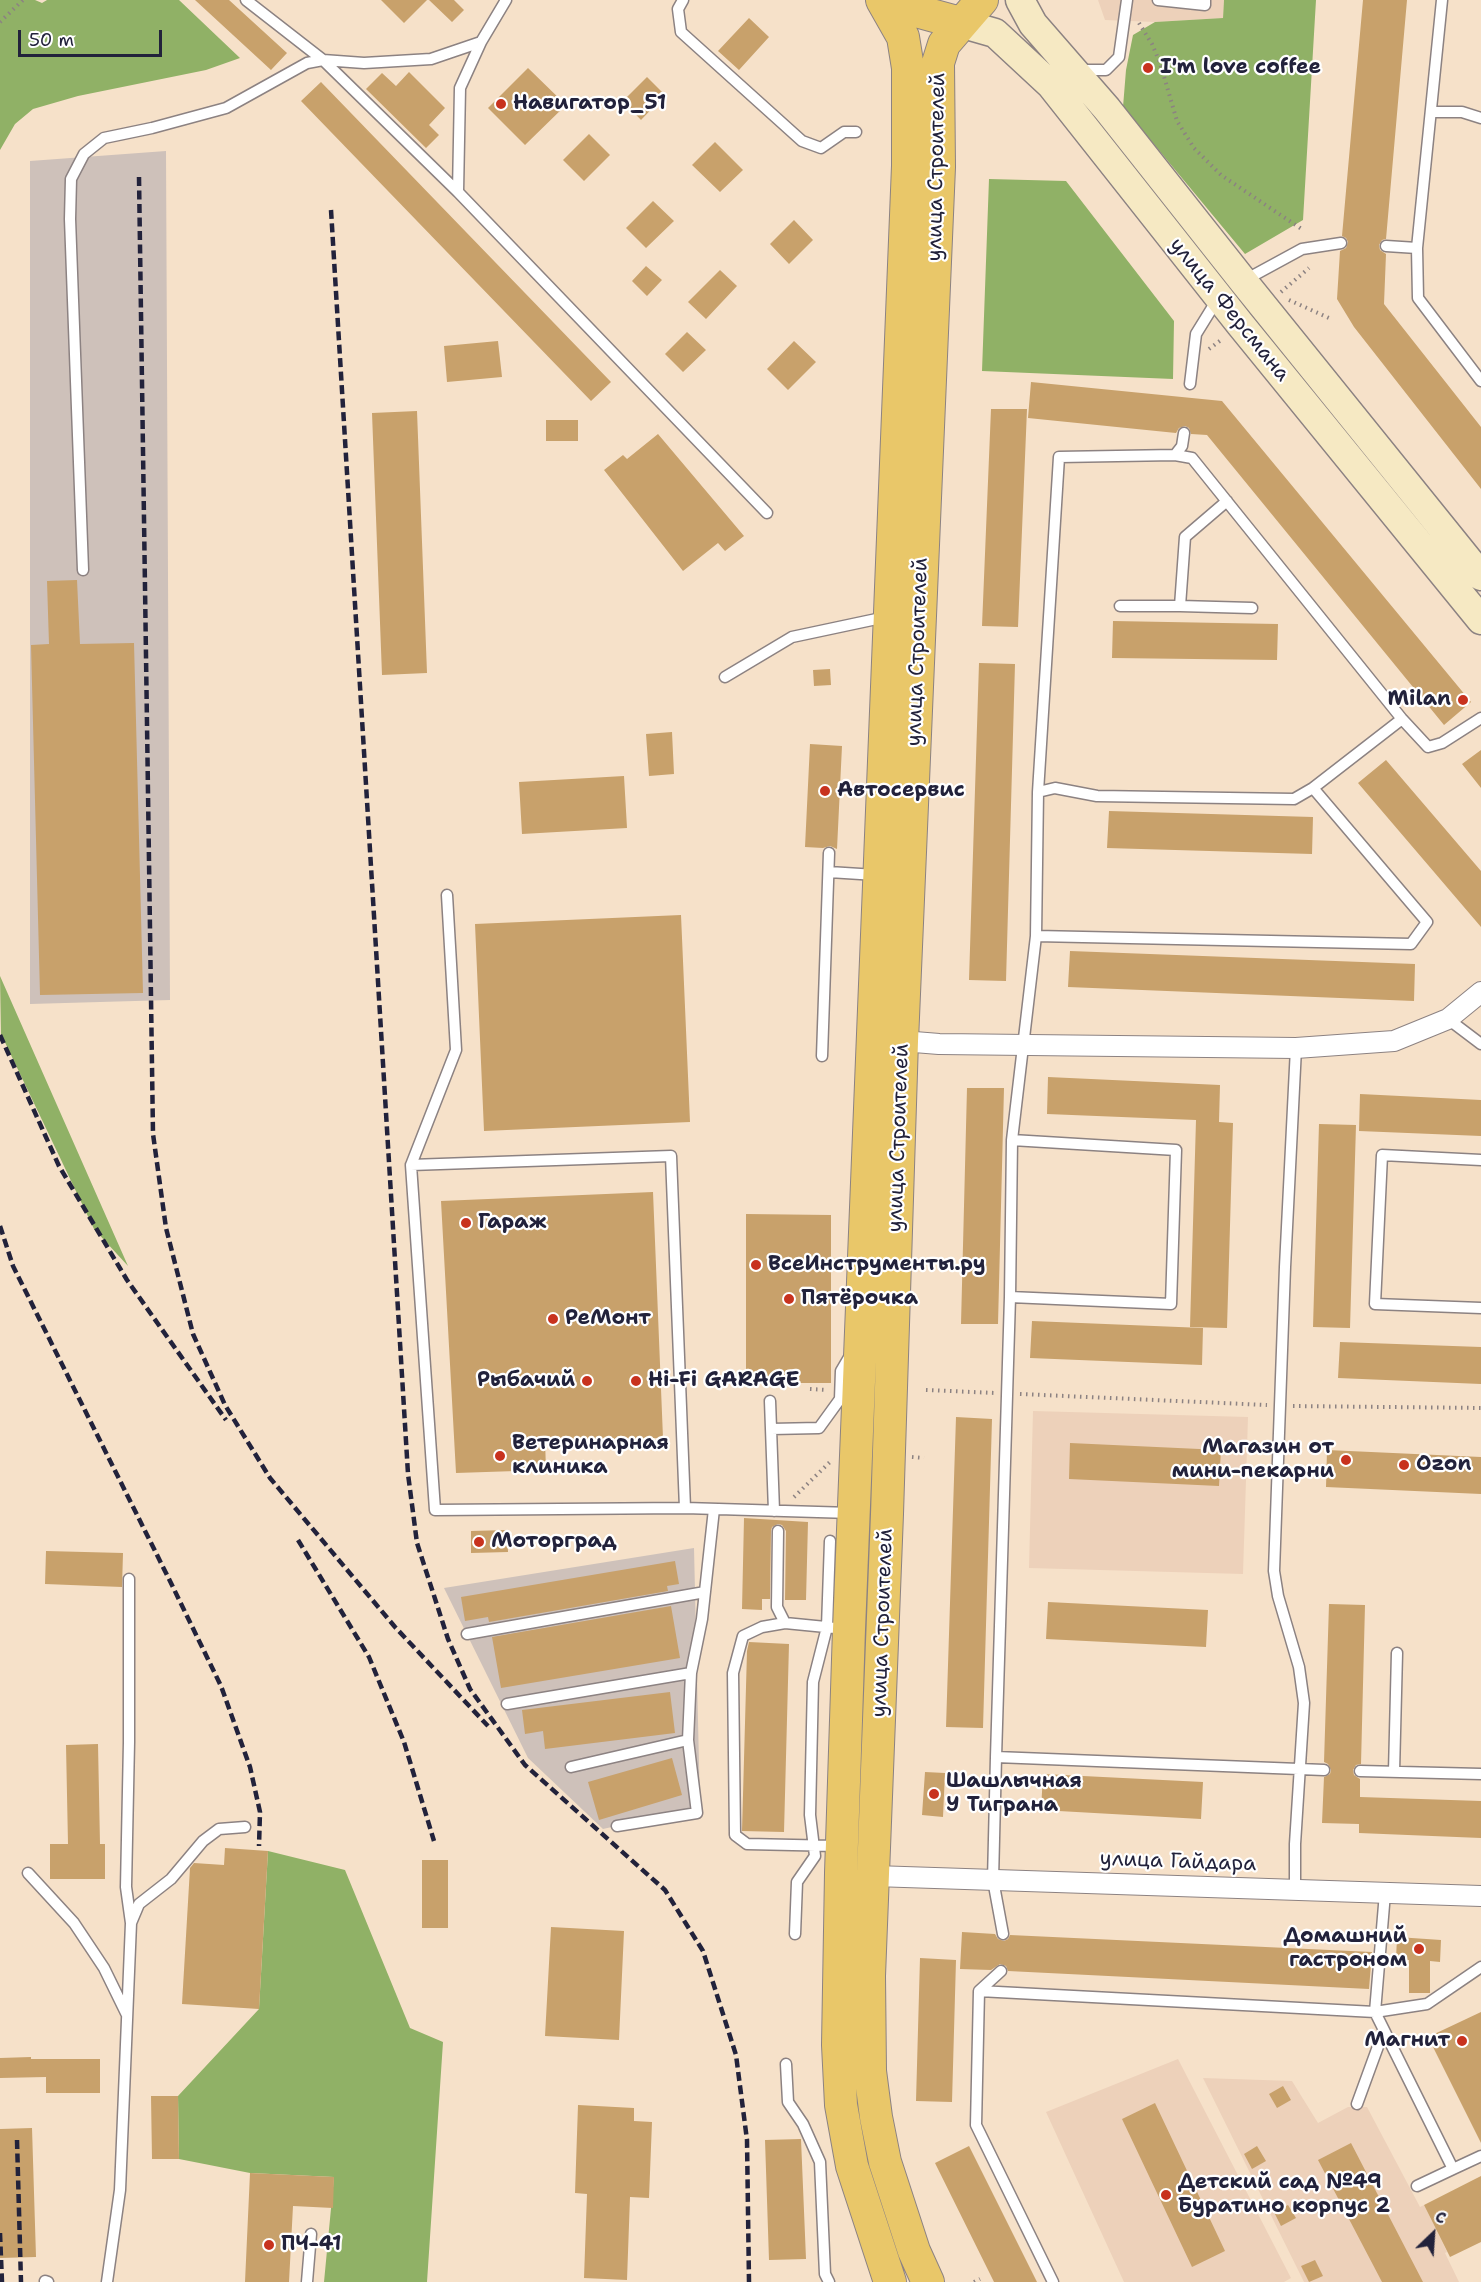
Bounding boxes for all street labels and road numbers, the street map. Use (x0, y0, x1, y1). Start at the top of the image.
street label: улица Строителей (923, 72, 951, 262)
street label: улица Ферсмана (1163, 233, 1295, 387)
street label: улица Строителей (902, 557, 934, 747)
street label: улица Строителей (883, 1043, 915, 1233)
street label: улица Строителей (867, 1528, 899, 1718)
street label: улица Гайдара (1099, 1847, 1257, 1877)

